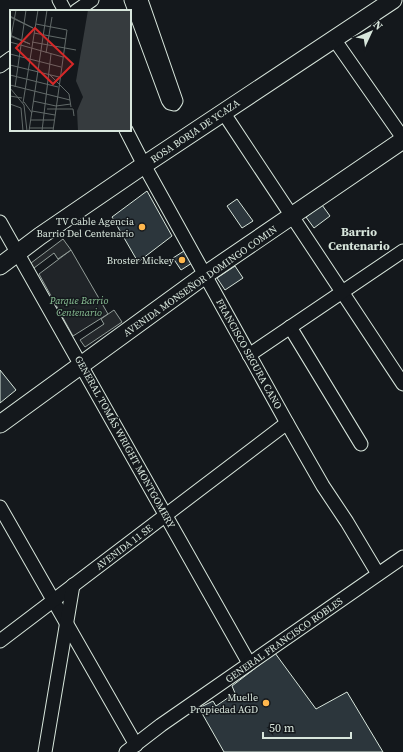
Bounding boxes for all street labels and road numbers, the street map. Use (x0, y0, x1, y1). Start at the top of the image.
street label: ROSA BORJA DE YCAZA (148, 96, 242, 166)
street label: AVENIDA MONSEÑOR DOMINGO COMIN (121, 223, 279, 339)
street label: FRANCISCO SEGURA CANO (213, 296, 285, 412)
street label: GENERAL TOMÁS WRIGHT MONTGOMERY (72, 353, 178, 531)
street label: AVENIDA 11 SE (93, 521, 155, 573)
street label: GENERAL FRANCISCO ROBLES (223, 594, 345, 686)

